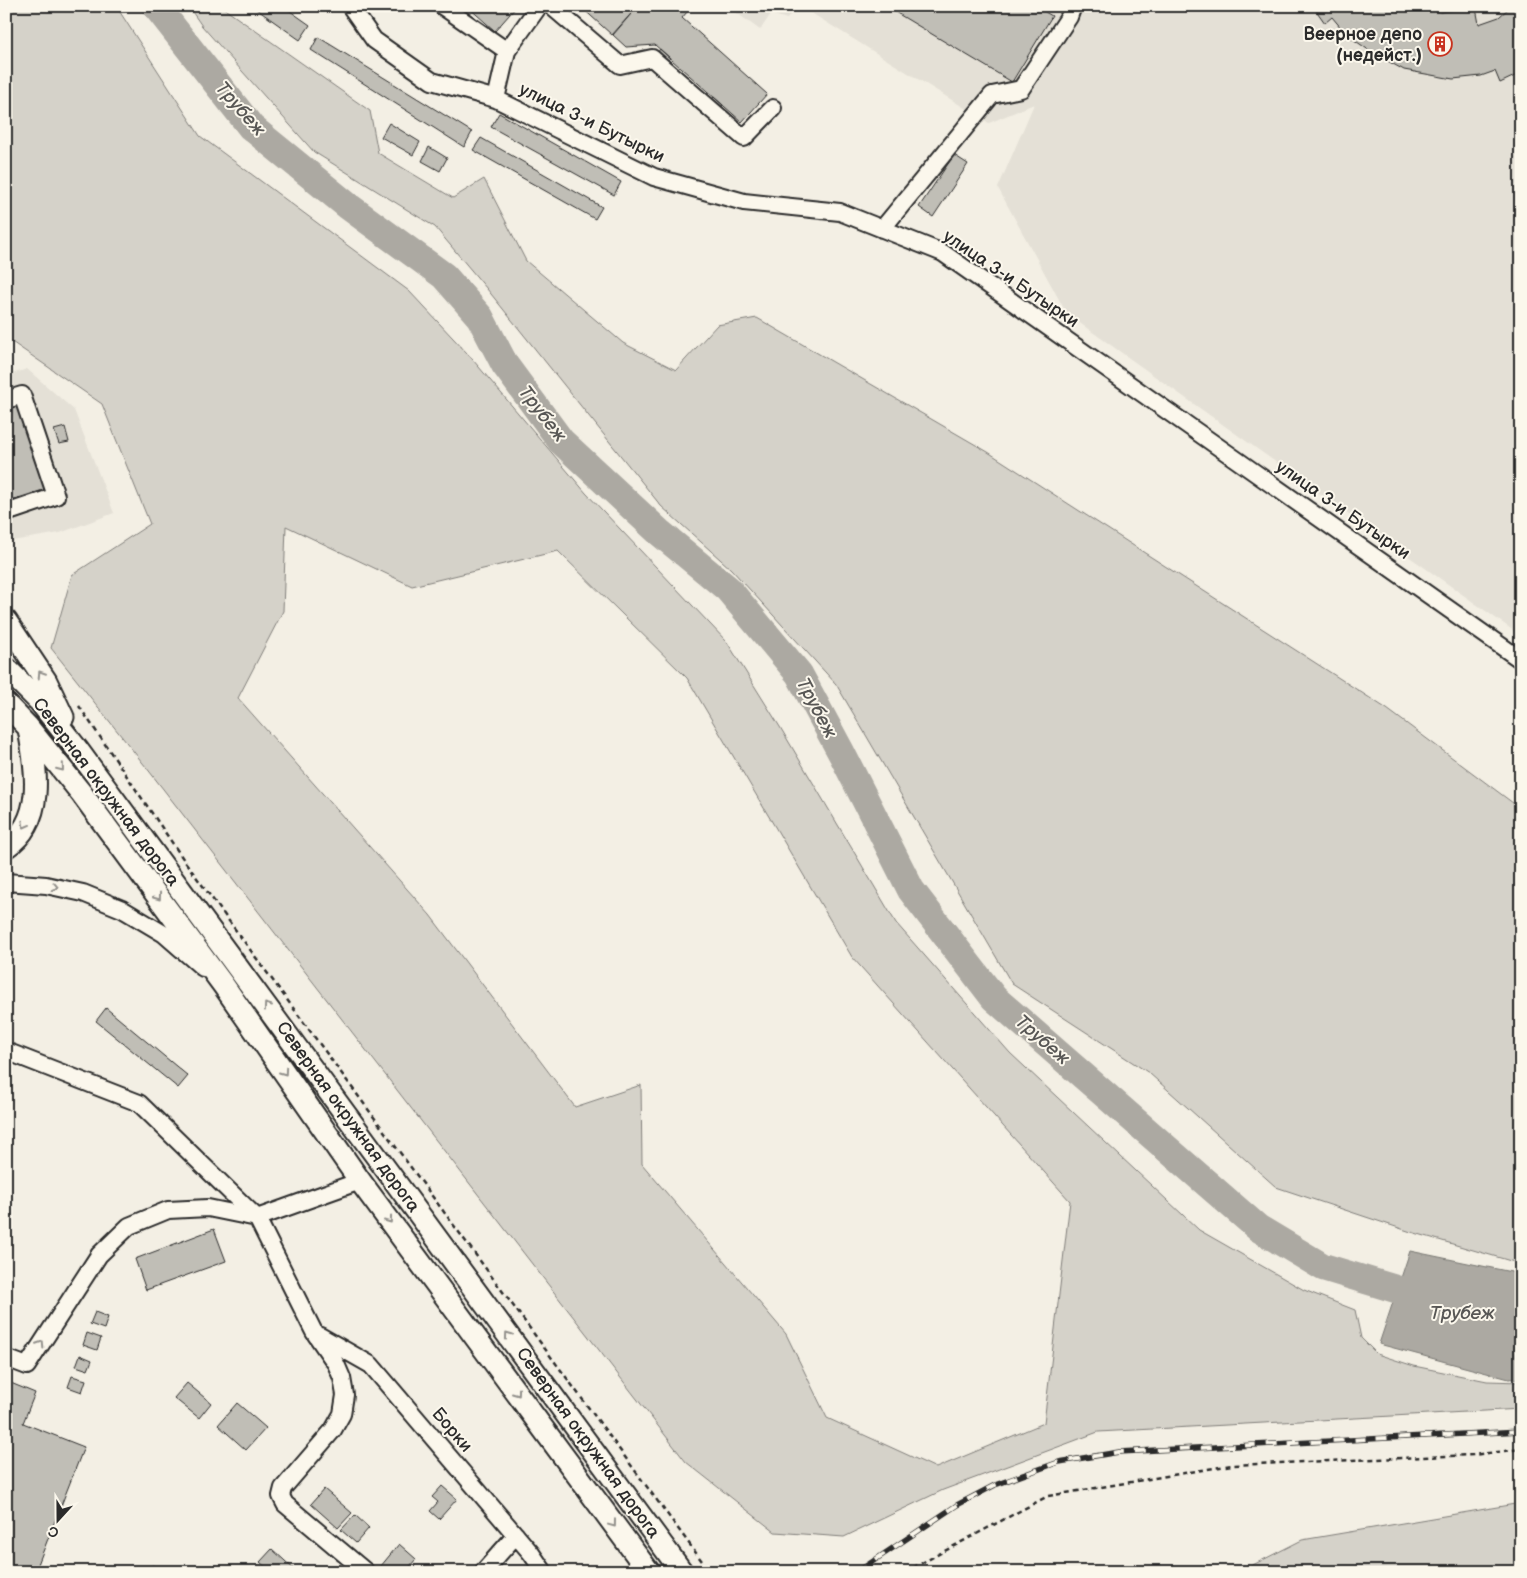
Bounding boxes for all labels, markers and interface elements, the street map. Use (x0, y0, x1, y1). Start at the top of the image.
place label: Веерное депо (недейст.) (1304, 24, 1422, 66)
building icon: Веерное депо (недейст.) (1427, 31, 1453, 57)
water label: Трубеж (210, 77, 270, 142)
street label: улица 3-и Бутырки (516, 79, 668, 167)
street label: улица 3-и Бутырки (939, 226, 1083, 332)
water label: Трубеж (513, 381, 571, 447)
street label: улица 3-и Бутырки (1272, 456, 1414, 564)
one-way arrow (38, 670, 47, 680)
water label: Трубеж (791, 674, 842, 743)
street label: Северная окружная дорога (28, 694, 184, 891)
one-way arrow (55, 762, 64, 771)
one-way arrow (21, 820, 31, 829)
one-way arrow (50, 881, 59, 892)
one-way arrow (153, 891, 161, 900)
one-way arrow (264, 1002, 273, 1012)
water label: Трубеж (1010, 1010, 1075, 1070)
street label: Северная окружная дорога (272, 1018, 424, 1217)
one-way arrow (278, 1066, 287, 1076)
one-way arrow (383, 1214, 392, 1224)
water label: Трубеж (1430, 1302, 1495, 1325)
one-way arrow (505, 1331, 514, 1341)
one-way arrow (35, 1340, 45, 1349)
street label: Северная окружная дорога (512, 1344, 664, 1543)
one-way arrow (511, 1387, 519, 1396)
street label: Борки (427, 1403, 477, 1457)
north arrow (32, 1496, 82, 1546)
one-way arrow (607, 1518, 616, 1528)
text: С (46, 1522, 61, 1541)

